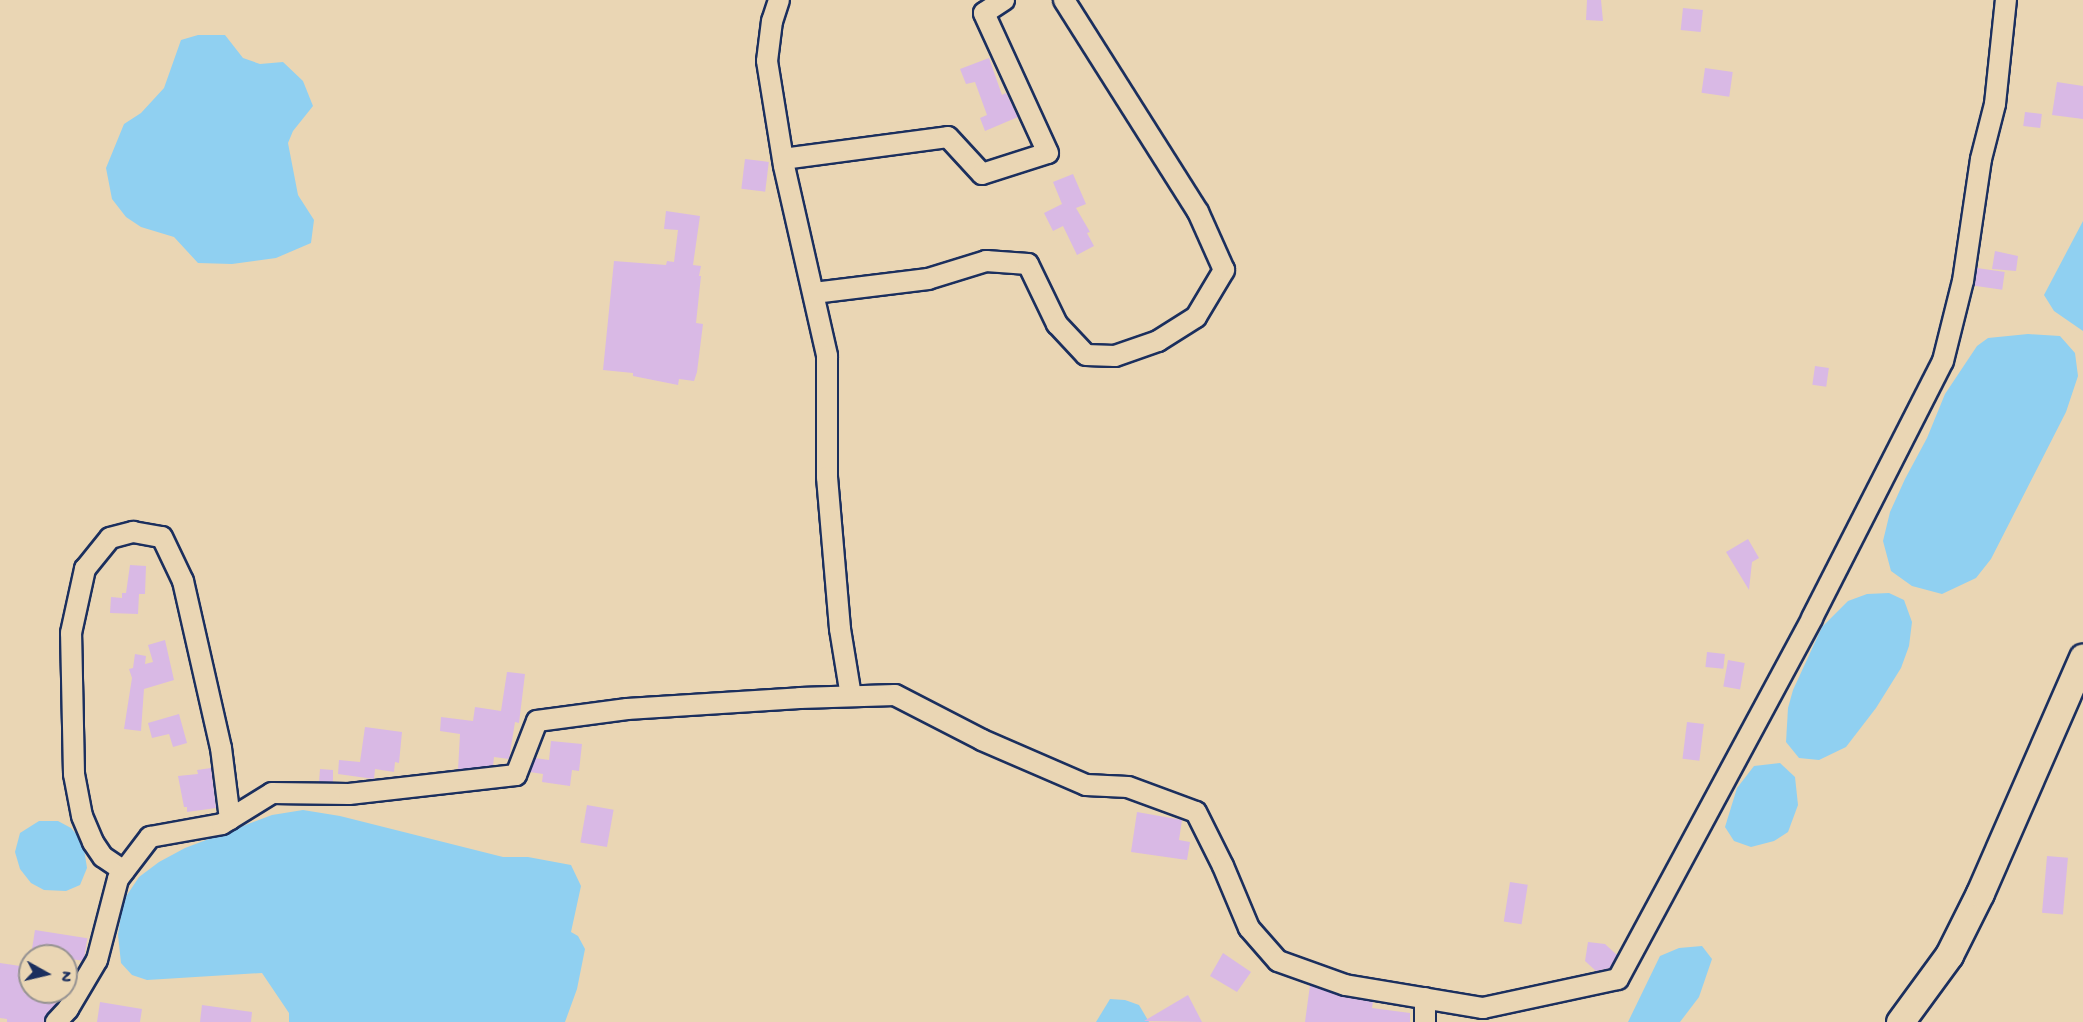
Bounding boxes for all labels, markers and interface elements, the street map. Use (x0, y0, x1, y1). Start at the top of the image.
north arrow (18, 944, 78, 1004)
text: N (54, 970, 74, 983)

